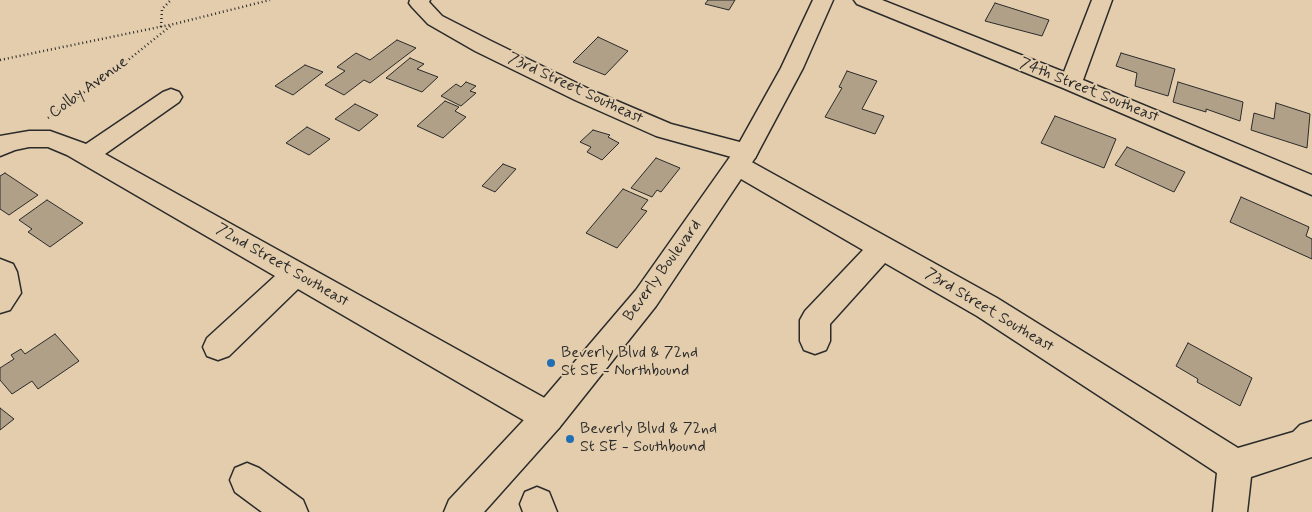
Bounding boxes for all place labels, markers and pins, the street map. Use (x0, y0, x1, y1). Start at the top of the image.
place label: Beverly Blvd & 72nd St SE - Northbound (561, 344, 698, 382)
marker: Beverly Blvd & 72nd St SE - Northbound (545, 357, 557, 369)
place label: Beverly Blvd & 72nd St SE - Southbound (580, 420, 717, 458)
marker: Beverly Blvd & 72nd St SE - Southbound (564, 433, 576, 445)

